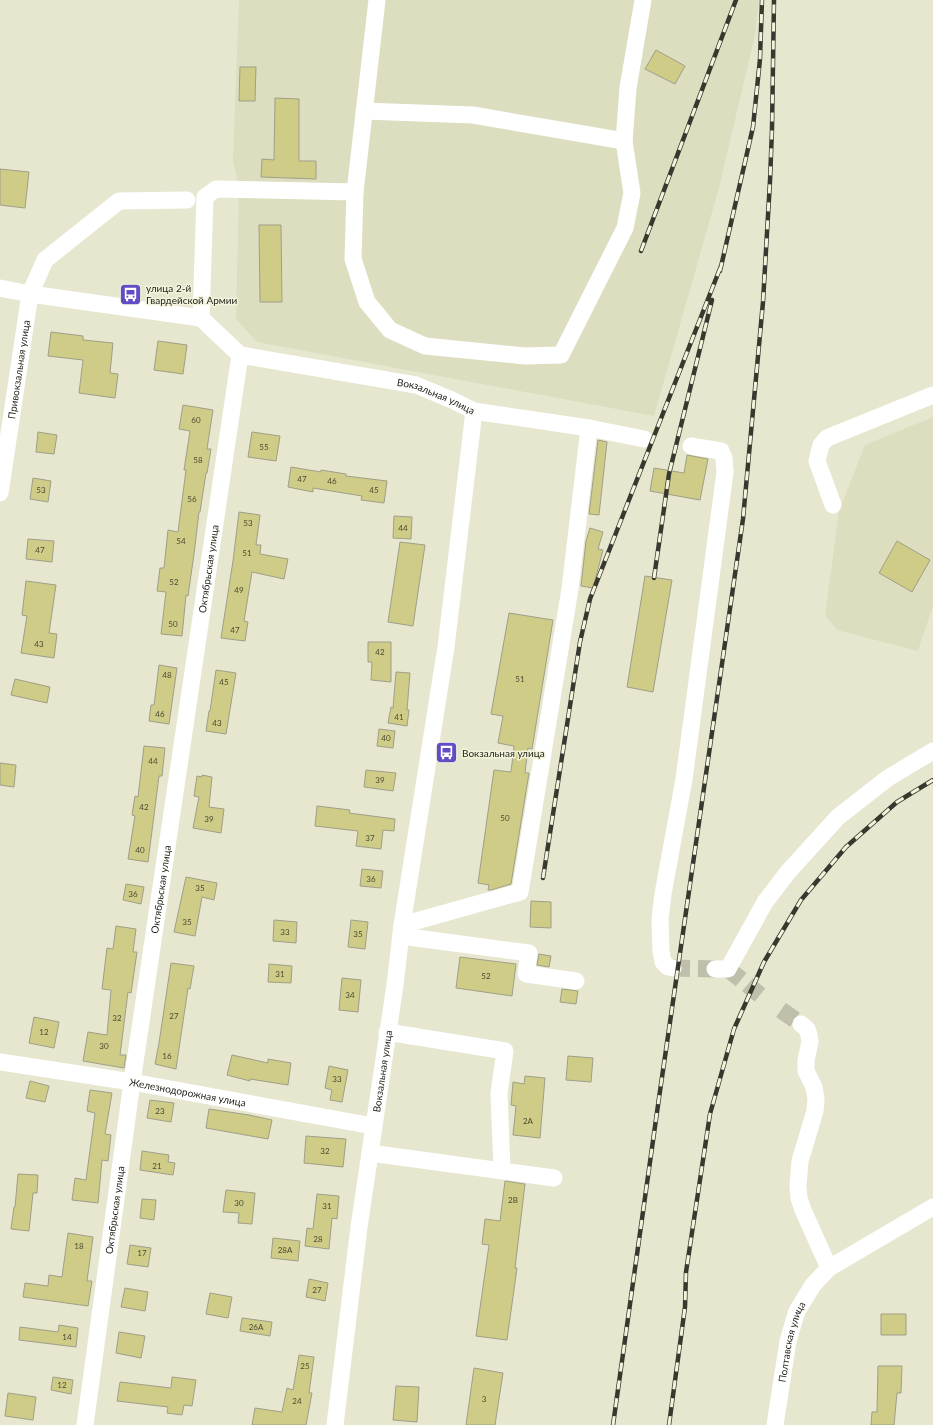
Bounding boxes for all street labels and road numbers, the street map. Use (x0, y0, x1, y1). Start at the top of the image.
street label: Привокзальная улица (5, 319, 32, 420)
street label: Вокзальная улица (396, 376, 477, 417)
street label: Октябрьская улица (196, 524, 221, 614)
street label: Октябрьская улица (148, 844, 173, 934)
street label: Вокзальная улица (370, 1029, 394, 1113)
street label: Железнодорожная улица (128, 1076, 247, 1109)
street label: Октябрьская улица (102, 1165, 126, 1255)
street label: Полтавская улица (776, 1299, 808, 1383)

